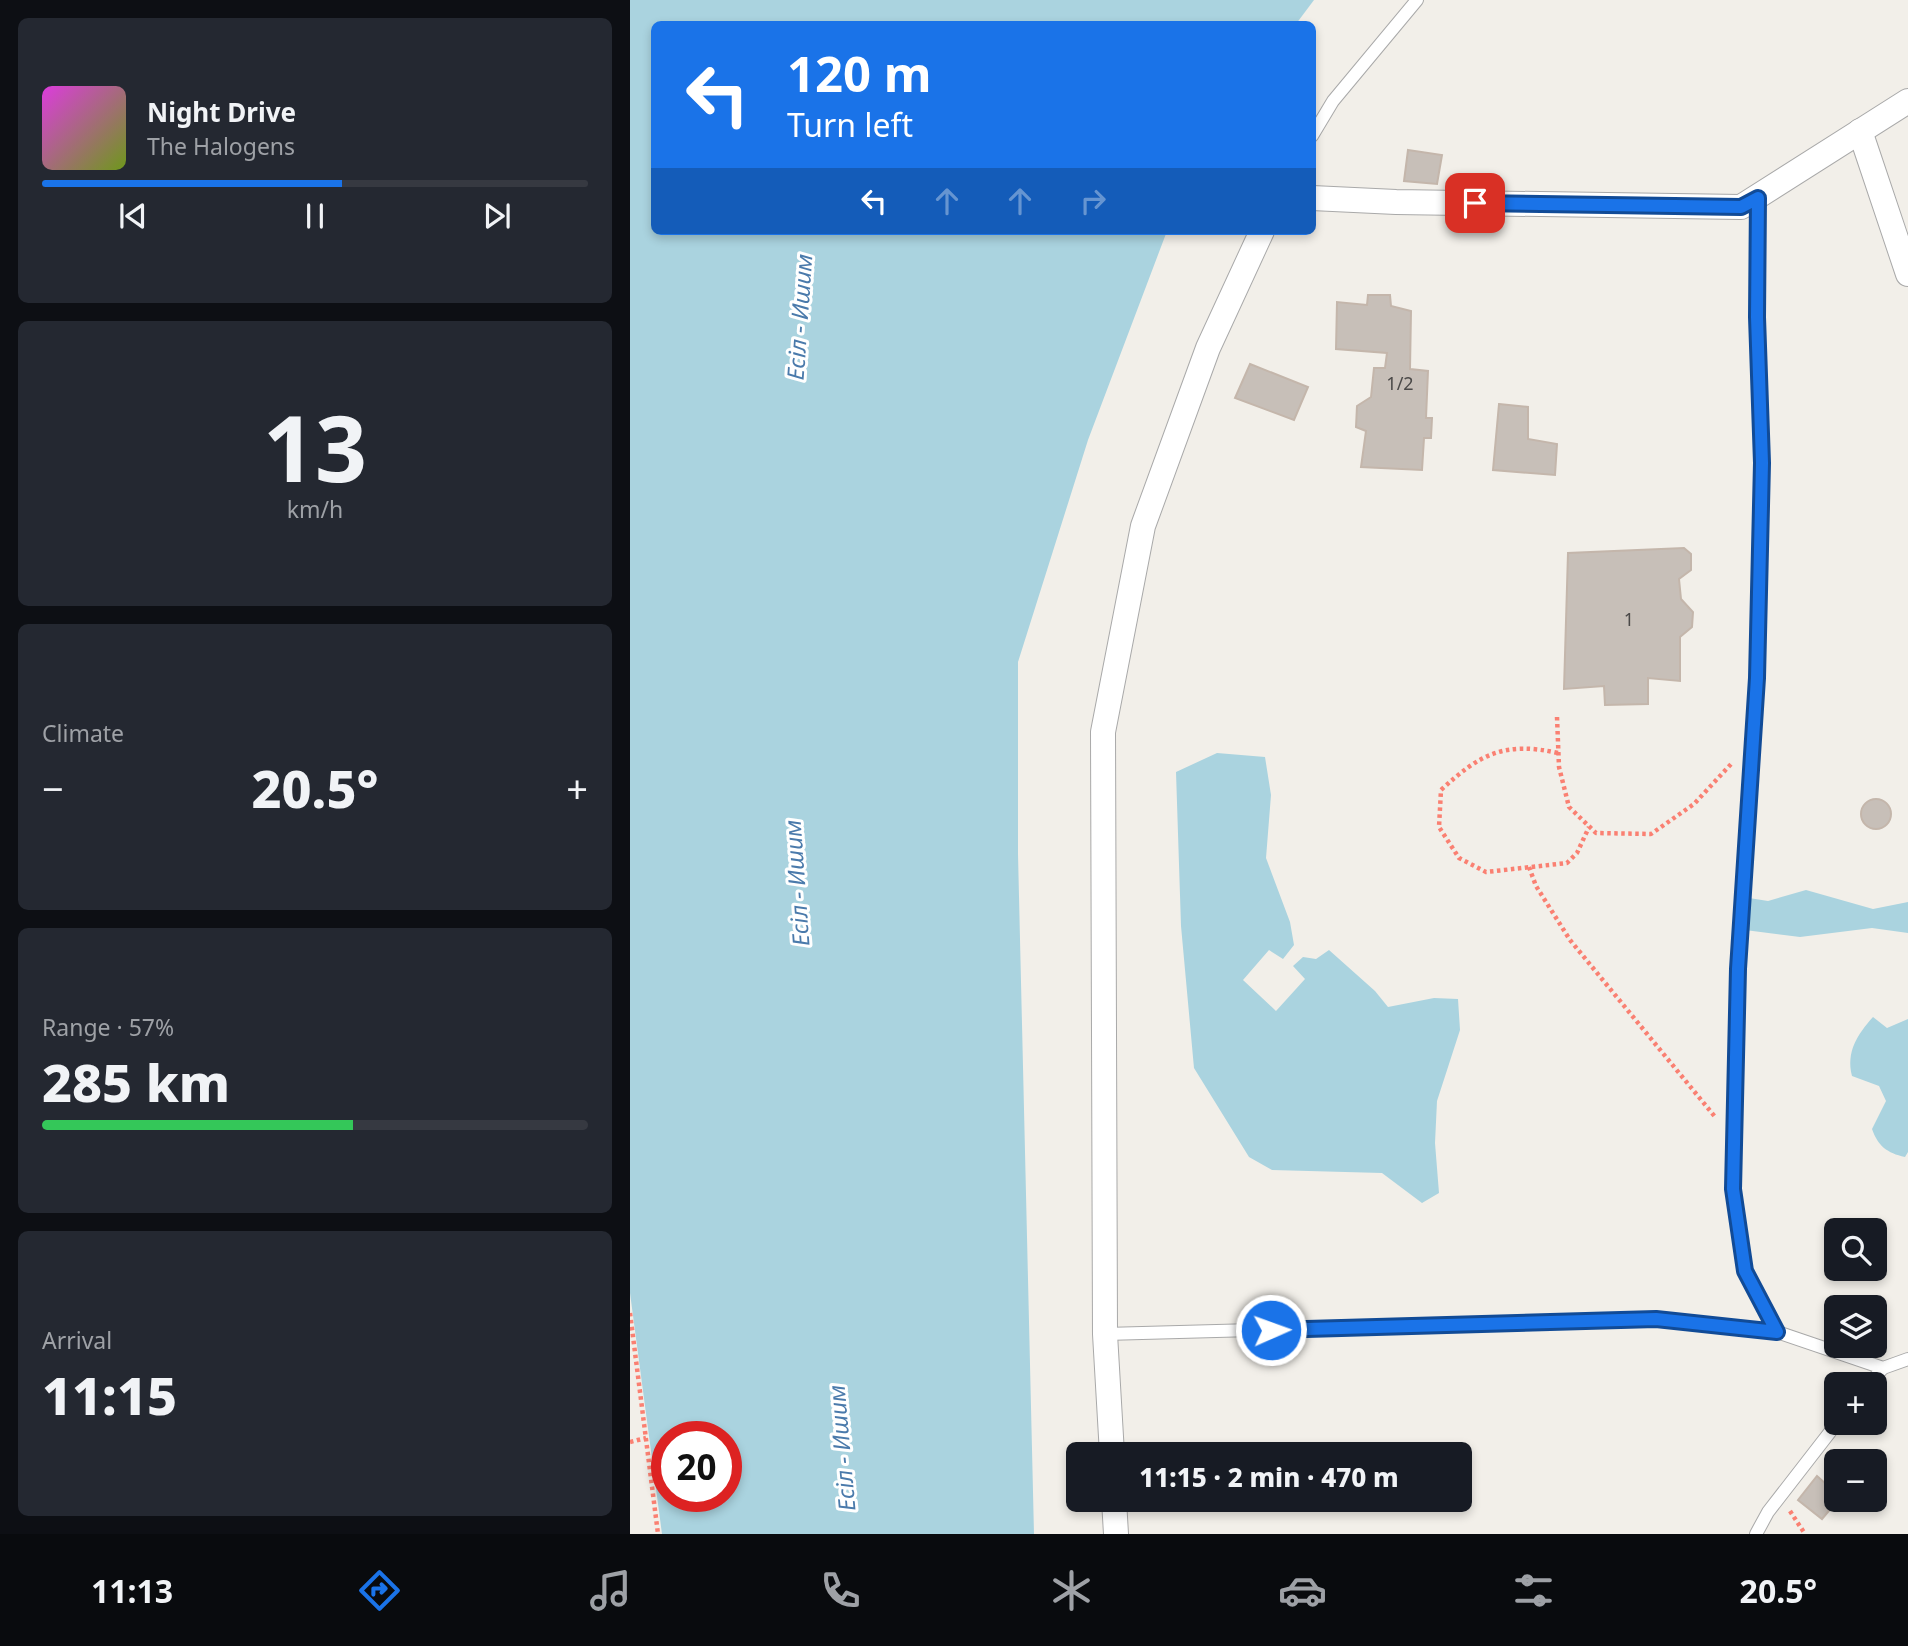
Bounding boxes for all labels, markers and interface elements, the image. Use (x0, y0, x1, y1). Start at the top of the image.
text: 120 m (787, 40, 932, 106)
icon: left (672, 49, 763, 140)
text: Night Drive (147, 94, 296, 130)
text: Turn left (787, 103, 913, 146)
text: The Halogens (147, 130, 295, 162)
pin (1445, 173, 1505, 233)
icon: left (855, 182, 893, 220)
icon: ahead (928, 182, 966, 220)
icon: ahead (1001, 182, 1039, 220)
icon: right (1074, 182, 1112, 220)
icon: arrive (1456, 184, 1494, 222)
icon: previous (114, 197, 152, 235)
icon: pause (296, 197, 334, 235)
icon: next (478, 197, 516, 235)
water label: Есіл - Ишим (779, 253, 819, 381)
house number: 1/2 (1386, 371, 1414, 395)
text: 13 (263, 385, 367, 509)
text: km/h (287, 493, 343, 525)
house number: 1 (1624, 607, 1634, 631)
text: Climate (42, 717, 124, 749)
text: 20.5° (252, 752, 378, 823)
text: − (42, 762, 64, 814)
text: + (566, 762, 588, 814)
water label: Есіл - Ишим (776, 819, 816, 947)
text: Range · 57% (42, 1011, 174, 1043)
text: 285 km (42, 1046, 230, 1117)
map controls (1824, 1218, 1887, 1512)
button: search (1824, 1218, 1887, 1281)
position arrow (1234, 1293, 1308, 1367)
button: layers (1824, 1295, 1887, 1358)
text: Arrival (42, 1324, 112, 1356)
text: 11:15 (42, 1359, 177, 1430)
button: + (1824, 1372, 1887, 1435)
water label: Есіл - Ишим (820, 1384, 862, 1512)
speed limit sign: 20 (651, 1421, 742, 1512)
button: − (1824, 1449, 1887, 1512)
text: 11:15 · 2 min · 470 m (1139, 1459, 1399, 1495)
icon: directions (355, 1566, 404, 1615)
icon: music (586, 1566, 635, 1615)
icon: phone (816, 1566, 865, 1615)
icon: climate (1047, 1566, 1096, 1615)
icon: car (1278, 1566, 1327, 1615)
icon: filters (1509, 1566, 1558, 1615)
text: 11:13 (91, 1569, 173, 1612)
text: 20.5° (1740, 1569, 1817, 1612)

